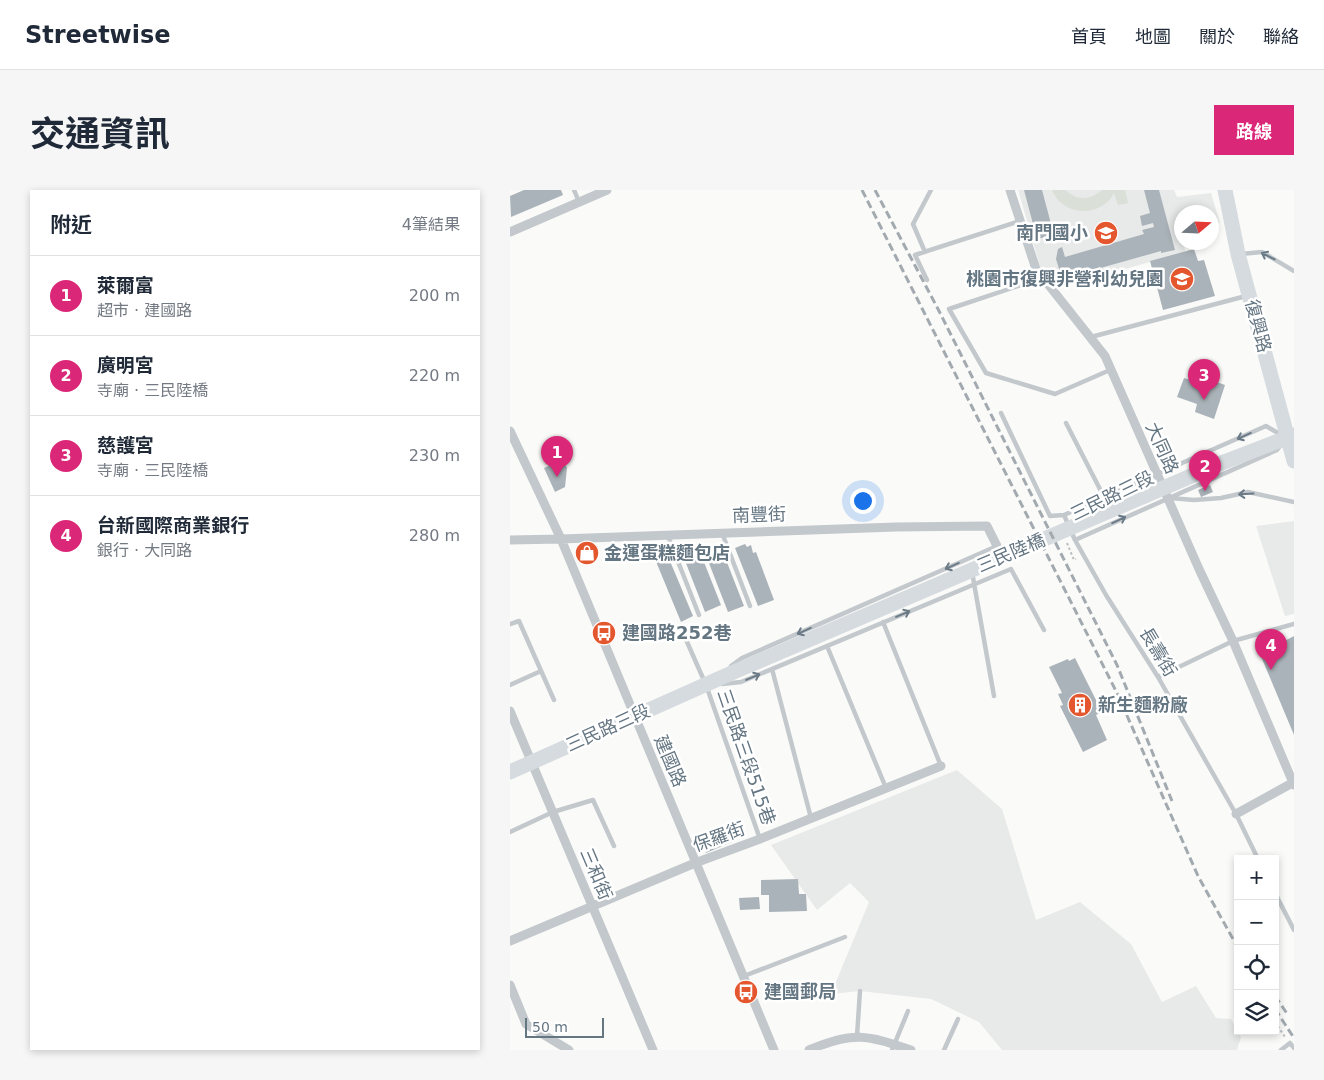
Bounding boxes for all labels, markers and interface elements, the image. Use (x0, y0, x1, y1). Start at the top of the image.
text: Streetwise (25, 21, 171, 49)
text: 首頁 (1071, 26, 1107, 47)
text: 地圖 (1135, 26, 1171, 47)
text: 關於 (1199, 26, 1235, 47)
text: 聯絡 (1263, 26, 1299, 47)
button: 路線 (1214, 105, 1294, 155)
text: 交通資訊 (30, 114, 170, 154)
north arrow (1174, 205, 1219, 250)
text: 附近 (50, 213, 92, 237)
text: 4筆結果 (402, 215, 460, 234)
school or university icon: 南門國小 (1093, 220, 1119, 246)
place label: 南門國小 (1016, 222, 1088, 243)
one-way arrow (1260, 251, 1275, 261)
school or university icon: 桃園市復興非營利幼兒園 (1169, 266, 1195, 292)
place label: 桃園市復興非營利幼兒園 (966, 268, 1164, 289)
text: 萊爾富 (97, 274, 154, 296)
text: 1 (60, 286, 72, 305)
text: 200 m (409, 286, 460, 305)
street label: 復興路 (1241, 297, 1276, 355)
text: 超市 · 建國路 (97, 301, 192, 320)
text: 廣明宮 (97, 354, 154, 376)
pin: 3 (1188, 359, 1220, 400)
text: 2 (60, 366, 72, 385)
text: 220 m (409, 366, 460, 385)
text: 寺廟 · 三民陸橋 (97, 381, 208, 400)
street label: 大同路 (1142, 419, 1183, 477)
one-way arrow (1236, 433, 1251, 442)
text: 慈護宮 (97, 434, 154, 456)
pin: 1 (541, 436, 573, 477)
text: 3 (60, 446, 72, 465)
text: 230 m (409, 446, 460, 465)
pin: 2 (1189, 450, 1221, 491)
text: 寺廟 · 三民陸橋 (97, 461, 208, 480)
street label: 三民路三段 (1067, 466, 1157, 525)
your location (850, 488, 876, 514)
one-way arrow (1239, 490, 1255, 499)
street label: 南豐街 (732, 503, 786, 526)
text: 台新國際商業銀行 (97, 514, 249, 536)
one-way arrow (1112, 514, 1127, 524)
text: 4 (60, 526, 72, 545)
text: 280 m (409, 526, 460, 545)
street label: 三民陸橋 (974, 529, 1048, 576)
shop icon: 金運蛋糕麵包店 (574, 540, 600, 566)
text: 銀行 · 大同路 (97, 541, 192, 560)
place label: 金運蛋糕麵包店 (604, 542, 730, 563)
one-way arrow (945, 561, 960, 571)
one-way arrow (895, 608, 910, 618)
bus stop icon: 建國路252巷 (591, 620, 617, 646)
place label: 建國路252巷 (622, 622, 732, 643)
street label: 長壽街 (1136, 623, 1181, 680)
one-way arrow (797, 627, 812, 637)
pin: 4 (1255, 629, 1287, 670)
one-way arrow (746, 671, 761, 680)
street label: 三民路三段515巷 (713, 686, 780, 828)
building icon: 新生麵粉廠 (1067, 692, 1093, 718)
place label: 新生麵粉廠 (1098, 694, 1188, 715)
street label: 三民路三段 (562, 700, 653, 755)
street label: 建國路 (650, 732, 691, 790)
street label: 保羅街 (690, 817, 748, 856)
street label: 三和街 (576, 845, 617, 903)
map controls (1234, 855, 1279, 1035)
button: + (1234, 855, 1279, 900)
button: − (1234, 900, 1279, 945)
button: locate (1234, 945, 1279, 990)
bus stop icon: 建國郵局 (733, 979, 759, 1005)
place label: 建國郵局 (764, 981, 836, 1002)
button: layers (1234, 990, 1279, 1035)
scale bar (525, 1015, 604, 1038)
text: 50 m (532, 1019, 568, 1035)

